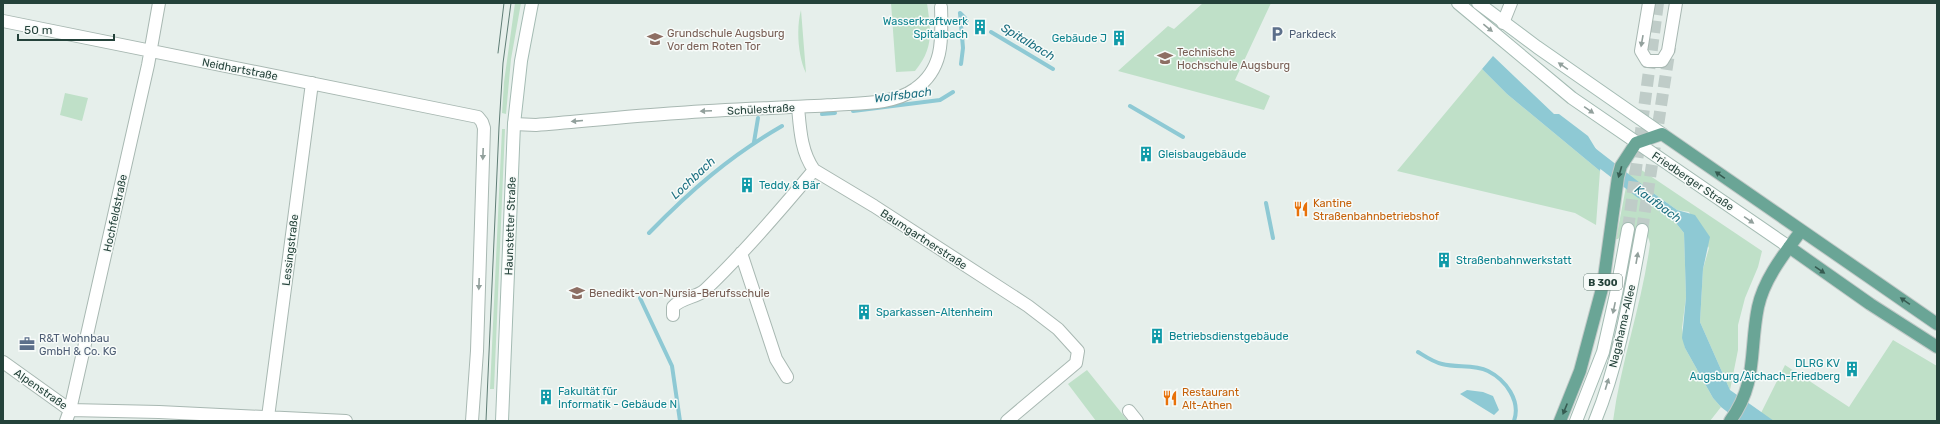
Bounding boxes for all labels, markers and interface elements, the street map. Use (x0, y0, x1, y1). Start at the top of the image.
place label: Wasserkraftwerk Spitalbach (883, 15, 968, 41)
scale bar (18, 16, 114, 42)
building icon: Wasserkraftwerk Spitalbach (971, 18, 989, 36)
water label: Spitalbach (999, 21, 1057, 63)
text: 50 m (24, 23, 52, 37)
one-way arrow (1483, 23, 1493, 32)
parking icon: Parkdeck (1268, 25, 1286, 43)
place label: Grundschule Augsburg Vor dem Roten Tor (667, 27, 785, 53)
place label: Parkdeck (1289, 28, 1336, 41)
building icon: Gebäude J (1110, 29, 1128, 47)
school or university icon: Grundschule Augsburg Vor dem Roten Tor (646, 30, 664, 48)
place label: Gebäude J (1052, 32, 1107, 45)
one-way arrow (1639, 35, 1645, 48)
place label: Technische Hochschule Augsburg (1177, 46, 1290, 72)
school or university icon: Technische Hochschule Augsburg (1156, 49, 1174, 67)
street label: Neidhartstraße (201, 56, 279, 83)
one-way arrow (1558, 62, 1568, 70)
water label: Wolfsbach (873, 85, 933, 105)
street label: Schülestraße (727, 101, 795, 118)
one-way arrow (1583, 106, 1594, 114)
one-way arrow (700, 108, 712, 115)
one-way arrow (570, 118, 583, 125)
building icon: Gleisbaugebäude (1137, 145, 1155, 163)
one-way arrow (480, 148, 487, 160)
place label: Gleisbaugebäude (1158, 148, 1247, 161)
street label: Friedberger Straße (1649, 149, 1736, 214)
water label: Lochbach (668, 154, 718, 202)
one-way arrow (1617, 166, 1623, 178)
one-way arrow (1715, 171, 1725, 179)
street label: Hochfeldstraße (101, 173, 130, 253)
building icon: Teddy & Bär (738, 176, 756, 194)
street label: Haunstetter Straße (502, 177, 519, 276)
place label: Teddy & Bär (759, 179, 821, 192)
water label: Kaufbach (1632, 182, 1684, 226)
place label: Kantine Straßenbahnbetriebshof (1313, 197, 1440, 223)
restaurant icon: Kantine Straßenbahnbetriebshof (1292, 200, 1310, 218)
street label: Baumgartnerstraße (878, 207, 969, 272)
street label: Lessingstraße (280, 214, 301, 287)
one-way arrow (1744, 216, 1754, 224)
building icon: Straßenbahnwerkstatt (1435, 251, 1453, 269)
one-way arrow (1634, 252, 1640, 264)
place label: Straßenbahnwerkstatt (1456, 254, 1572, 267)
one-way arrow (1815, 266, 1825, 274)
road number: B 300 (1584, 274, 1622, 290)
one-way arrow (476, 278, 482, 291)
street label: Nagahama-Allee (1607, 283, 1638, 369)
school or university icon: Benedikt-von-Nursia-Berufsschule (568, 284, 586, 302)
place label: Benedikt-von-Nursia-Berufsschule (589, 287, 770, 300)
one-way arrow (1900, 297, 1910, 305)
one-way arrow (1610, 302, 1616, 315)
building icon: Sparkassen-Altenheim (855, 303, 873, 321)
place label: Sparkassen-Altenheim (876, 306, 993, 319)
building icon: Betriebsdienstgebäude (1148, 327, 1166, 345)
place label: Betriebsdienstgebäude (1169, 330, 1289, 343)
place label: R&T Wohnbau GmbH & Co. KG (39, 332, 116, 358)
office icon: R&T Wohnbau GmbH & Co. KG (18, 335, 36, 353)
place label: DLRG KV Augsburg/Aichach-Friedberg (1689, 357, 1840, 383)
building icon: DLRG KV Augsburg/Aichach-Friedberg (1843, 360, 1861, 378)
street label: Alpenstraße (12, 366, 70, 413)
one-way arrow (1604, 378, 1610, 390)
place label: Fakultät für Informatik - Gebäude N (558, 385, 677, 411)
place label: Restaurant Alt-Athen (1182, 386, 1240, 412)
building icon: Fakultät für Informatik - Gebäude N (537, 388, 555, 406)
restaurant icon: Restaurant Alt-Athen (1161, 389, 1179, 407)
one-way arrow (1561, 404, 1567, 416)

